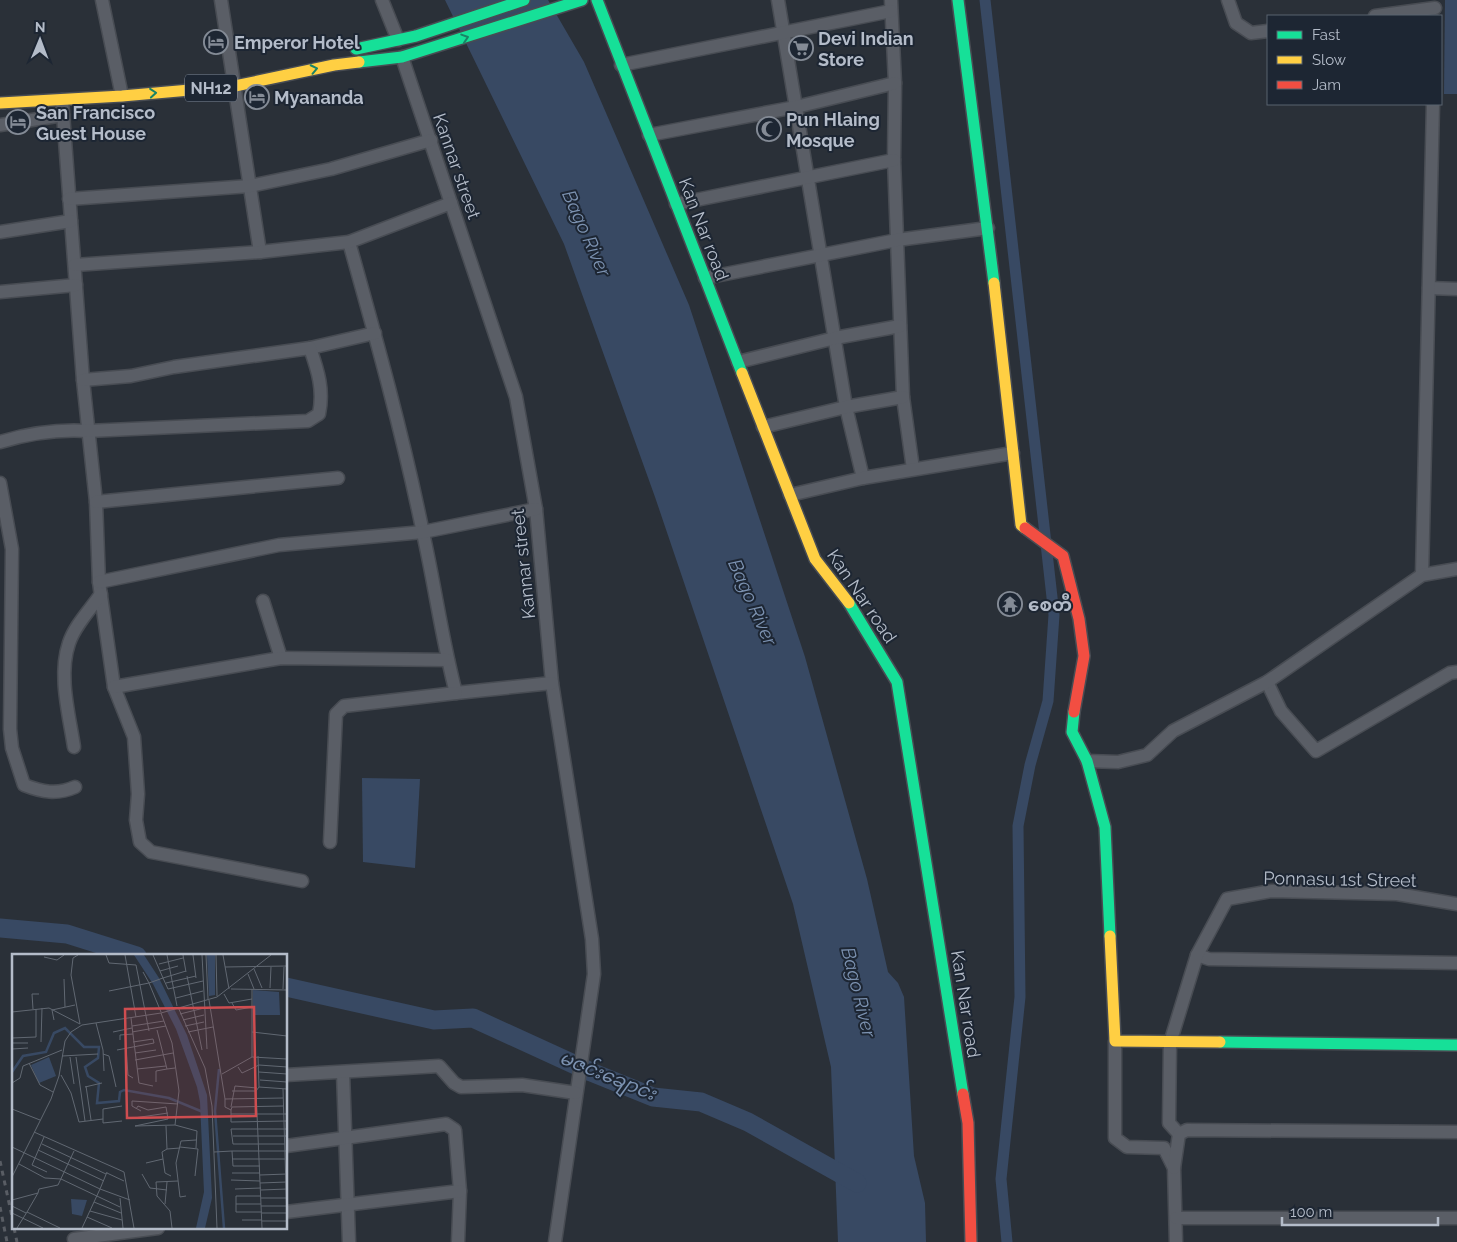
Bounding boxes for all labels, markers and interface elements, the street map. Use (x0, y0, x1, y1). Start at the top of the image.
north arrow (15, 15, 65, 65)
legend (1267, 15, 1442, 105)
text: N (35, 19, 46, 35)
text: Fast (1312, 26, 1340, 44)
place label: Devi Indian Store (818, 28, 914, 70)
hotel icon: Emperor Hotel (203, 29, 229, 55)
place label: Emperor Hotel (234, 32, 360, 53)
one-way arrow (460, 33, 469, 43)
supermarket icon: Devi Indian Store (788, 35, 814, 61)
text: Slow (1312, 51, 1346, 69)
one-way arrow (309, 65, 318, 75)
road number: NH12 (185, 75, 237, 102)
text: Jam (1312, 76, 1341, 94)
hotel icon: Myananda (244, 84, 270, 110)
place label: Myananda (274, 87, 364, 108)
one-way arrow (150, 88, 158, 99)
place label: San Francisco Guest House (36, 102, 155, 144)
hotel icon: San Francisco Guest House (5, 109, 31, 135)
place label: Pun Hlaing Mosque (786, 109, 880, 151)
street label: Kannar street (429, 110, 485, 222)
mosque icon: Pun Hlaing Mosque (756, 116, 782, 142)
street label: Kan Nar road (675, 175, 733, 283)
water label: Bago River (558, 186, 616, 281)
street label: Kannar street (507, 508, 539, 620)
street label: Kan Nar road (823, 545, 901, 647)
water label: Bago River (724, 555, 782, 650)
temple icon: စေတီ (997, 591, 1023, 617)
place label: စေတီ (1028, 593, 1072, 615)
street label: Ponnasu 1st Street (1263, 867, 1417, 891)
water label: Bago River (837, 945, 881, 1041)
street label: Kan Nar road (947, 949, 985, 1059)
inset map (12, 954, 288, 1230)
water label: မဇင်းချောင်း (555, 1044, 661, 1109)
scale bar (1282, 1194, 1438, 1226)
text: 100 m (1290, 1203, 1332, 1221)

